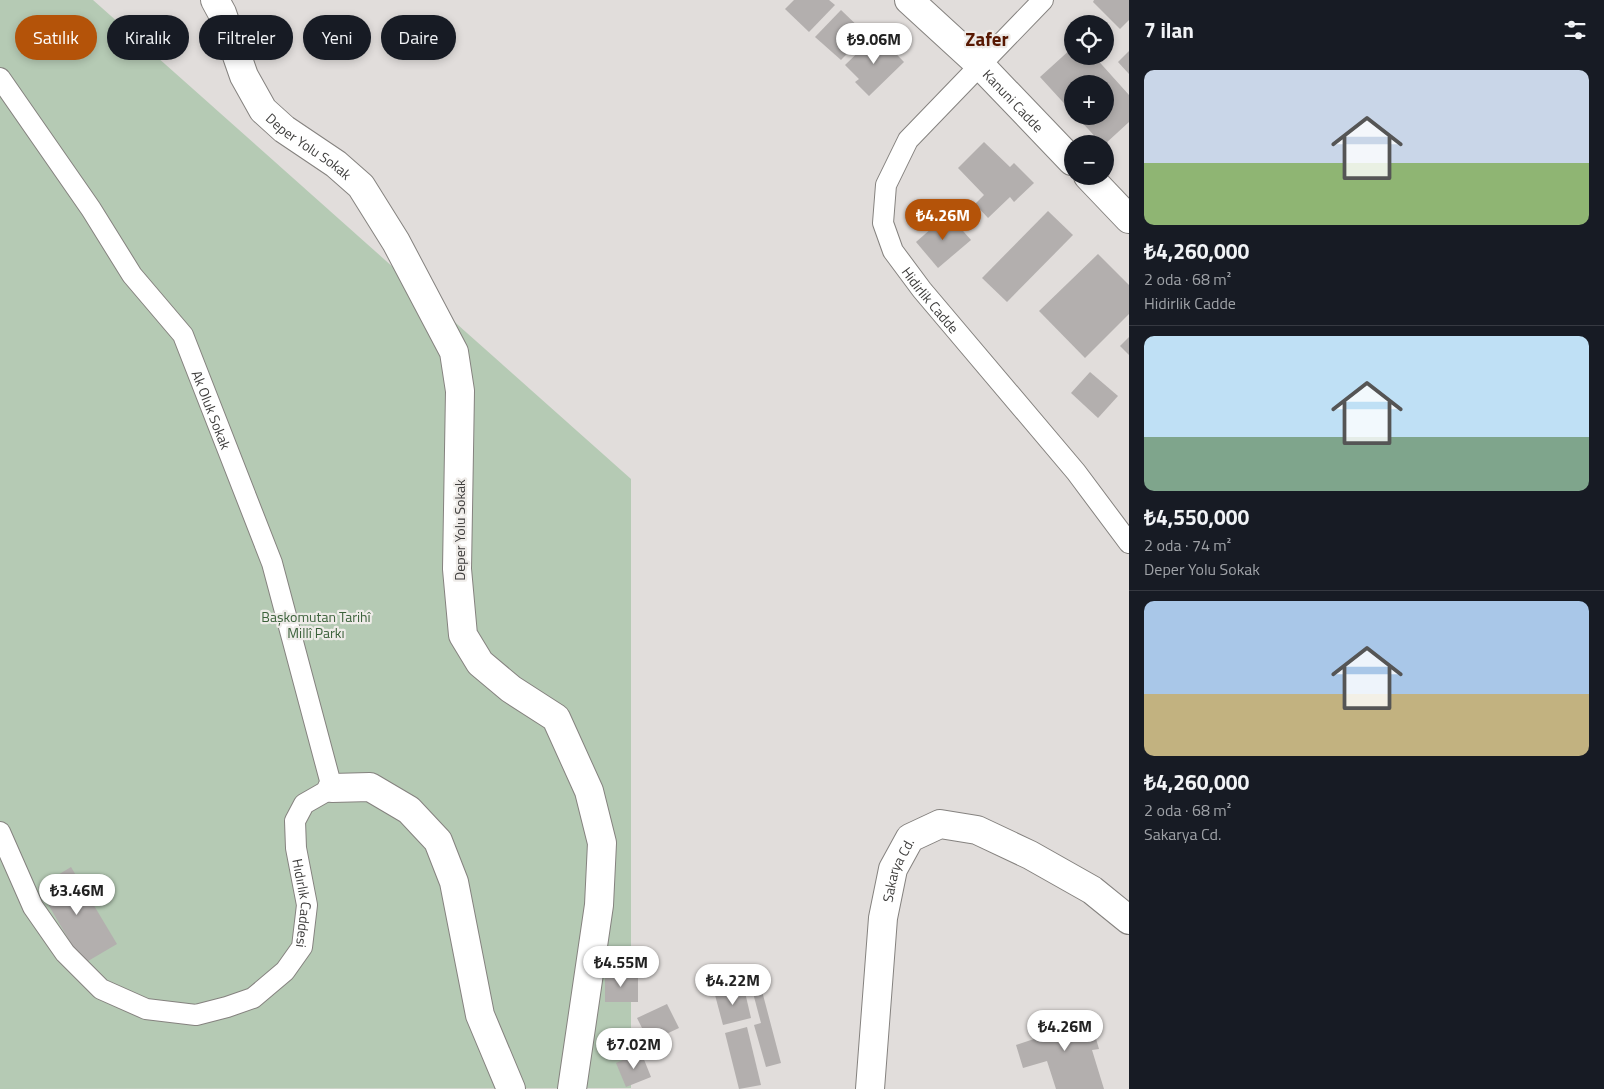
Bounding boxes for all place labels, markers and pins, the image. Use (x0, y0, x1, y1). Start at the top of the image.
pin: ₺9.06M (833, 22, 915, 65)
pin: ₺4.26M (902, 198, 984, 241)
pin: ₺3.46M (36, 874, 118, 916)
pin: ₺4.55M (580, 946, 662, 988)
pin: ₺4.22M (692, 964, 774, 1006)
pin: ₺4.26M (1024, 1010, 1106, 1052)
pin: ₺7.02M (593, 1028, 675, 1070)

